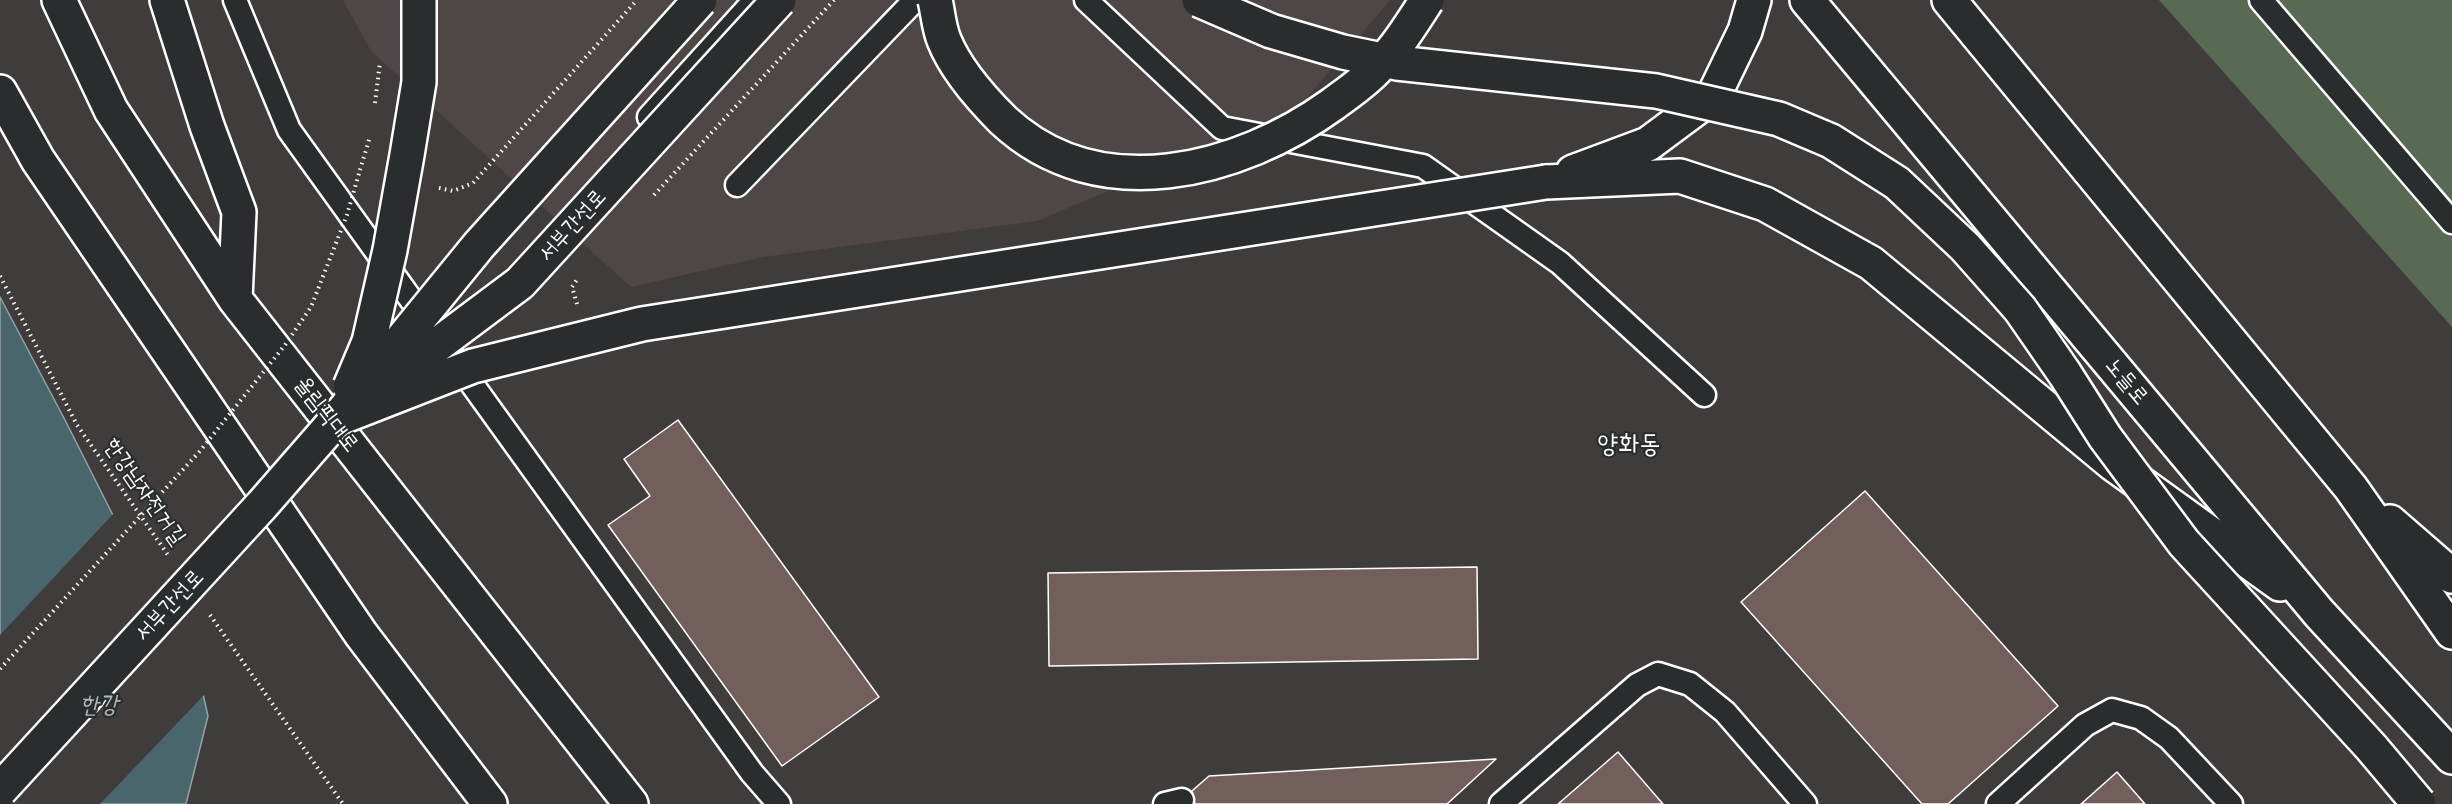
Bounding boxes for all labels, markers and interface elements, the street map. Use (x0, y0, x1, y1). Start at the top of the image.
street label: 서부간선로 (534, 184, 612, 268)
street label: 노들로 (2099, 353, 2153, 411)
street label: 올림픽대로 (288, 372, 364, 458)
district label: 양화동 (1598, 429, 1660, 461)
street label: 한강남자전거길 (98, 434, 190, 550)
street label: 서부간선로 (130, 565, 210, 647)
water label: 한강 (80, 692, 118, 720)

